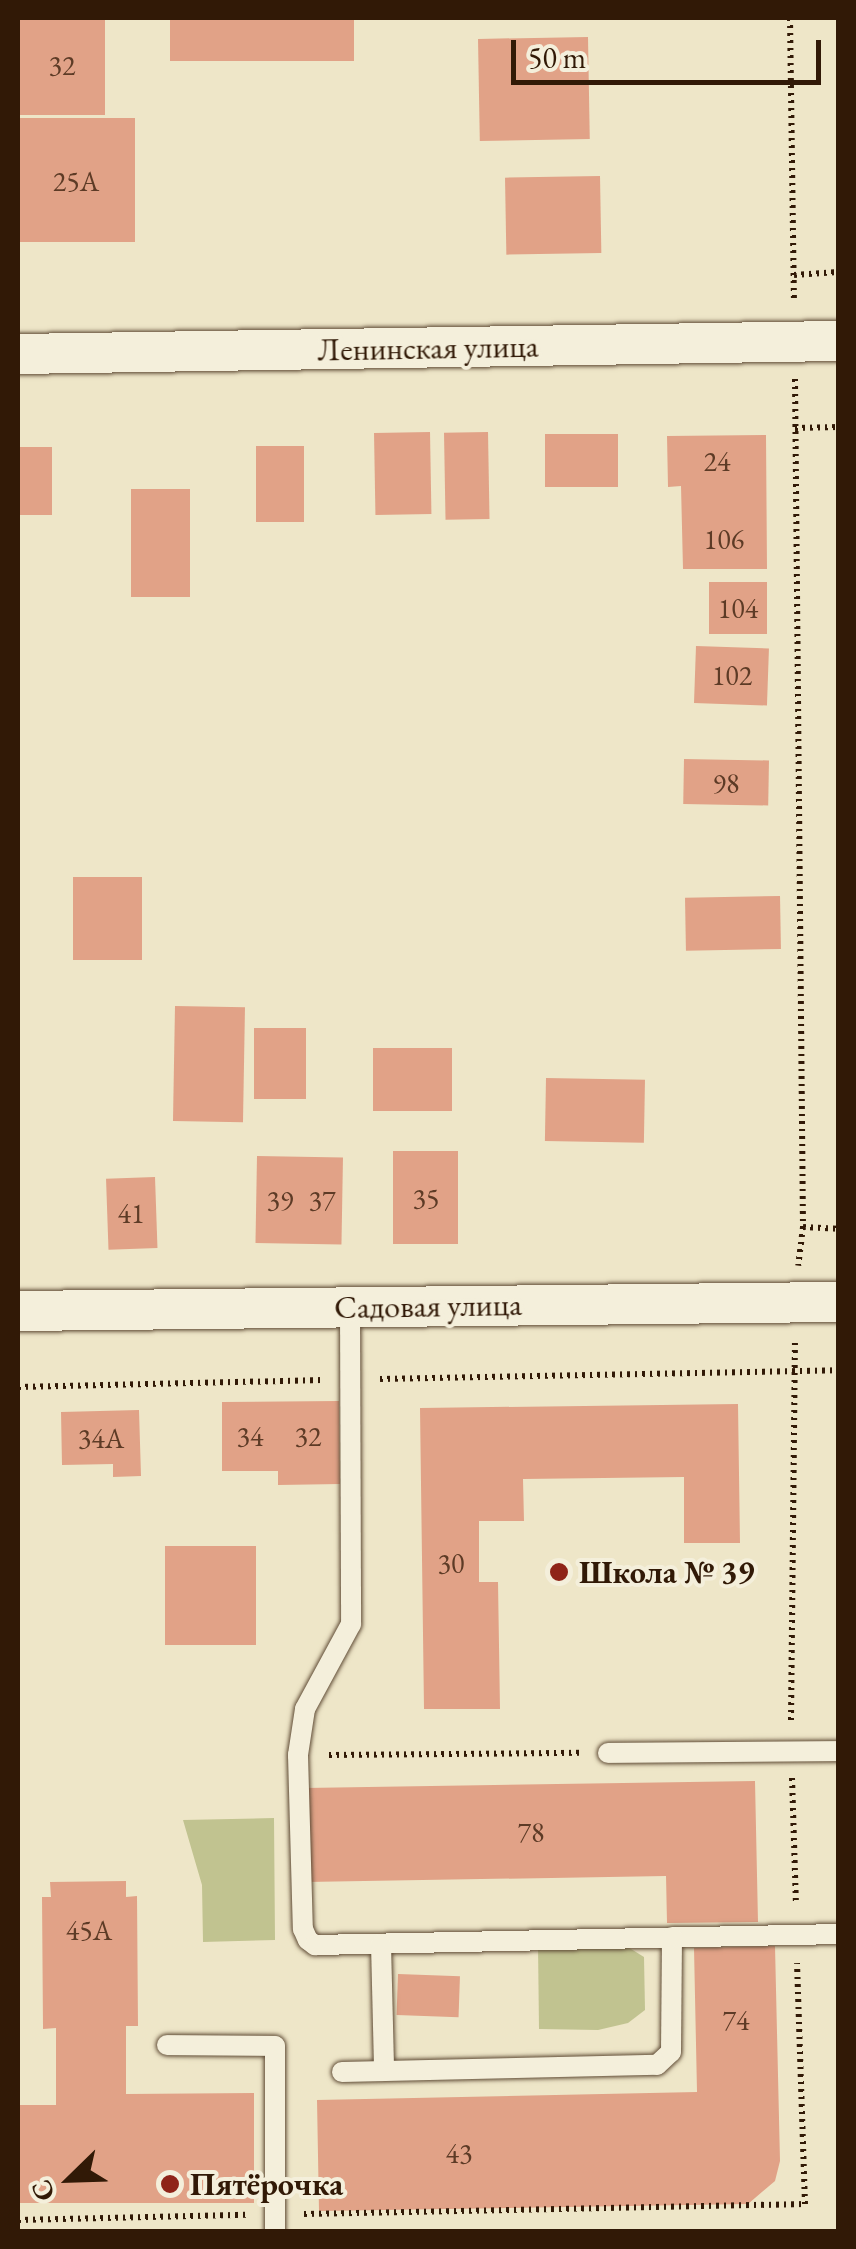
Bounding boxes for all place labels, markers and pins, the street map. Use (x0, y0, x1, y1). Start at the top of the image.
place label: Школа № 39 (579, 1553, 755, 1591)
marker: Школа № 39 (548, 1561, 570, 1583)
place label: Пятёрочка (190, 2165, 343, 2203)
marker: Пятёрочка (159, 2173, 181, 2195)

